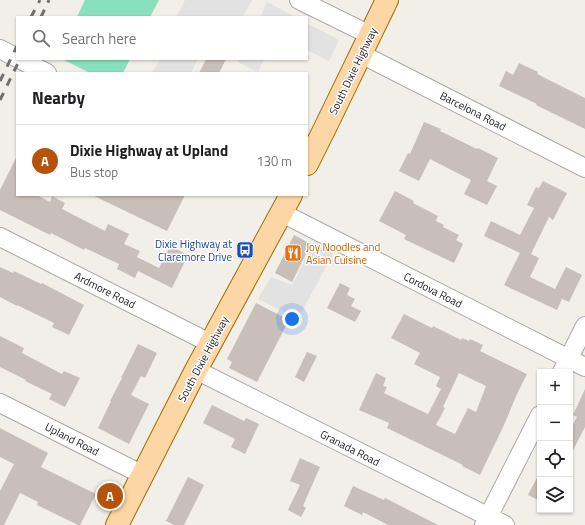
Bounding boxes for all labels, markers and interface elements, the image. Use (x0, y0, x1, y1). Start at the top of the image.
search box (16, 16, 308, 60)
street label: South Dixie Highway (325, 24, 381, 117)
icon: search (30, 27, 52, 49)
text: Search here (62, 27, 136, 50)
text: Nearby (32, 85, 85, 111)
street label: Barcelona Road (437, 87, 509, 135)
text: Dixie Highway at Upland (70, 139, 228, 162)
text: A (41, 151, 49, 171)
text: 130 m (256, 151, 292, 171)
text: Bus stop (70, 162, 118, 182)
place label: Dixie Highway at Claremore Drive (155, 236, 232, 265)
place label: Joy Noodles and Asian Cuisine (306, 239, 380, 268)
bus stop icon: Dixie Highway at Claremore Drive (235, 240, 255, 260)
restaurant icon: Joy Noodles and Asian Cuisine (283, 243, 303, 263)
street label: Ardmore Road (72, 268, 138, 312)
street label: Cordova Road (401, 268, 465, 312)
your location (282, 309, 302, 329)
street label: South Dixie Highway (174, 313, 233, 405)
map controls (537, 369, 573, 513)
button: + (537, 369, 573, 405)
button: − (537, 405, 573, 441)
street label: Upland Road (42, 419, 102, 460)
street label: Granada Road (317, 426, 383, 470)
button: locate (537, 441, 573, 477)
button: layers (537, 477, 573, 513)
pin: A (97, 481, 123, 511)

